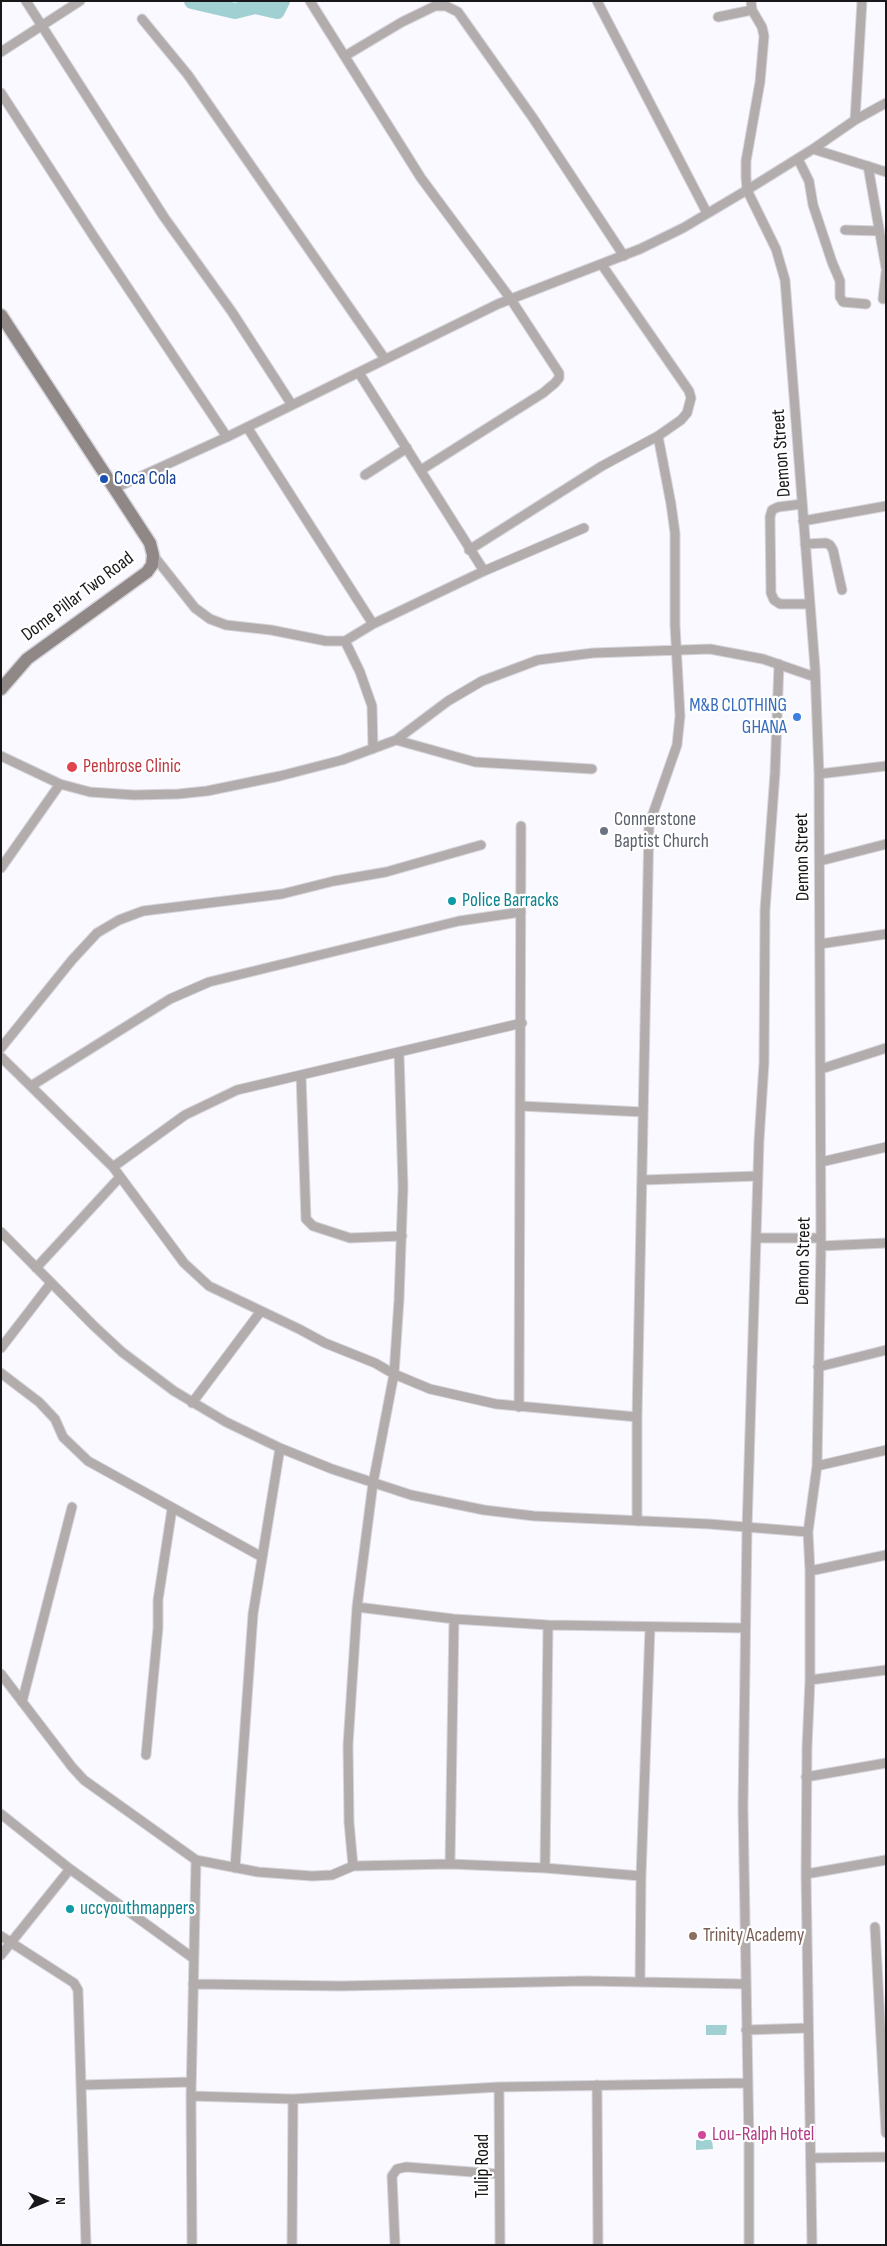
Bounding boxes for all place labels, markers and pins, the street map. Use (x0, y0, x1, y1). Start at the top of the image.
place label: Coca Cola (114, 468, 176, 490)
marker: Coca Cola (98, 473, 110, 485)
place label: M&B CLOTHING GHANA (689, 695, 787, 739)
marker: M&B CLOTHING GHANA (791, 711, 803, 723)
place label: Penbrose Clinic (83, 756, 181, 778)
marker: Penbrose Clinic (65, 760, 79, 774)
place label: Connerstone Baptist Church (614, 809, 709, 853)
marker: Connerstone Baptist Church (598, 825, 610, 837)
place label: Police Barracks (462, 890, 559, 912)
marker: Police Barracks (446, 895, 458, 907)
place label: uccyouthmappers (80, 1898, 195, 1920)
marker: uccyouthmappers (64, 1903, 76, 1915)
place label: Trinity Academy (703, 1925, 804, 1947)
marker: Trinity Academy (687, 1930, 699, 1942)
place label: Lou-Ralph Hotel (712, 2124, 814, 2146)
marker: Lou-Ralph Hotel (696, 2129, 708, 2141)

